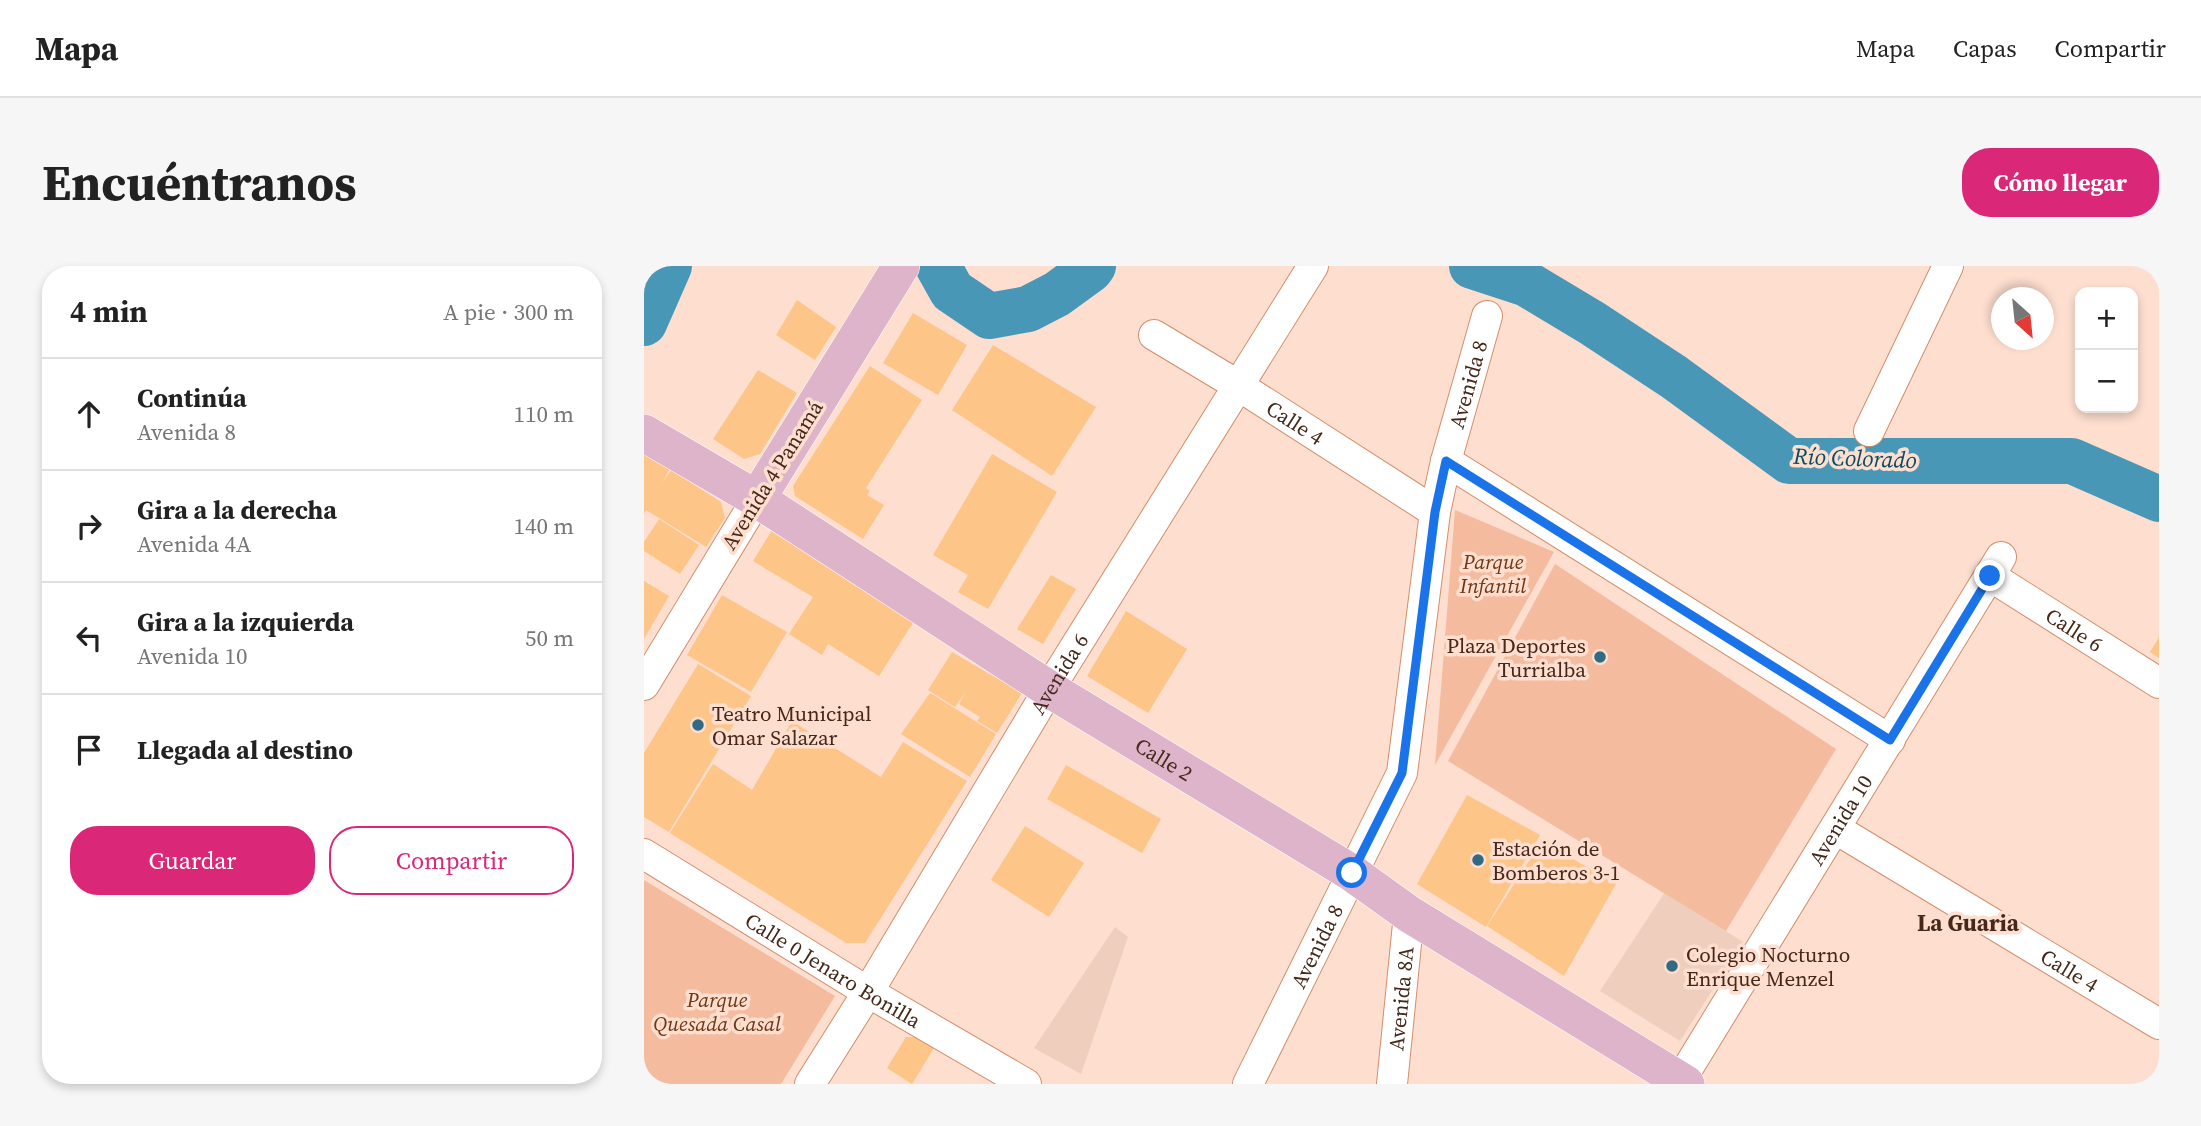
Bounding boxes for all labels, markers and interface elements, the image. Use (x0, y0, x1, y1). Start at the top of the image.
text: Mapa (35, 26, 118, 71)
text: Mapa (1856, 32, 1915, 65)
text: Capas (1953, 32, 2017, 65)
text: Compartir (2055, 32, 2166, 65)
button: Cómo llegar (1962, 148, 2159, 217)
text: Encuéntranos (42, 149, 356, 216)
north arrow (1991, 287, 2054, 350)
map controls (2075, 287, 2138, 413)
button: + (2075, 287, 2138, 350)
text: 4 min (70, 291, 148, 332)
text: A pie · 300 m (443, 296, 574, 328)
street label: Avenida 8 (1441, 337, 1494, 432)
button: − (2075, 350, 2138, 413)
text: Continúa (137, 380, 247, 416)
street label: Calle 4 (1261, 393, 1330, 452)
street label: Avenida 4 Panamá (714, 394, 830, 555)
icon: ahead (70, 395, 108, 433)
text: 110 m (513, 398, 574, 430)
text: Avenida 8 (137, 416, 236, 448)
water label: Río Colorado (1792, 440, 1917, 476)
text: Gira a la derecha (137, 492, 337, 528)
icon: right (70, 507, 108, 545)
text: 140 m (513, 510, 574, 542)
text: Avenida 4A (137, 528, 251, 560)
park label: Parque Infantil (1459, 547, 1526, 600)
route end (1974, 560, 2005, 591)
street label: Calle 6 (2040, 600, 2109, 658)
text: Gira a la izquierda (137, 604, 354, 640)
icon: left (70, 619, 108, 657)
text: 50 m (525, 622, 574, 654)
street label: Avenida 6 (1023, 627, 1095, 720)
place label: Plaza Deportes Turrialba (1447, 631, 1586, 684)
text: Avenida 10 (137, 640, 247, 672)
marker: Plaza Deportes Turrialba (1592, 649, 1608, 665)
place label: Teatro Municipal Omar Salazar (712, 699, 872, 752)
marker: Teatro Municipal Omar Salazar (690, 717, 706, 733)
street label: Calle 2 (1130, 730, 1198, 788)
icon: arrive (70, 731, 108, 769)
text: Llegada al destino (137, 732, 353, 768)
street label: Avenida 10 (1801, 769, 1879, 870)
button: Guardar (70, 826, 315, 895)
button: Compartir (329, 826, 574, 895)
place label: Estación de Bomberos 3-1 (1492, 834, 1620, 887)
marker: Estación de Bomberos 3-1 (1470, 852, 1486, 868)
route start (1336, 857, 1367, 888)
street label: Avenida 8 (1283, 899, 1349, 993)
street label: Calle 0 Jenaro Bonilla (740, 905, 927, 1035)
district label: La Guaria (1917, 907, 2020, 939)
place label: Colegio Nocturno Enrique Menzel (1686, 940, 1850, 993)
street label: Calle 4 (2035, 941, 2104, 999)
street label: Avenida 8A (1381, 945, 1420, 1052)
marker: Colegio Nocturno Enrique Menzel (1664, 958, 1680, 974)
park label: Parque Quesada Casal (653, 985, 781, 1038)

